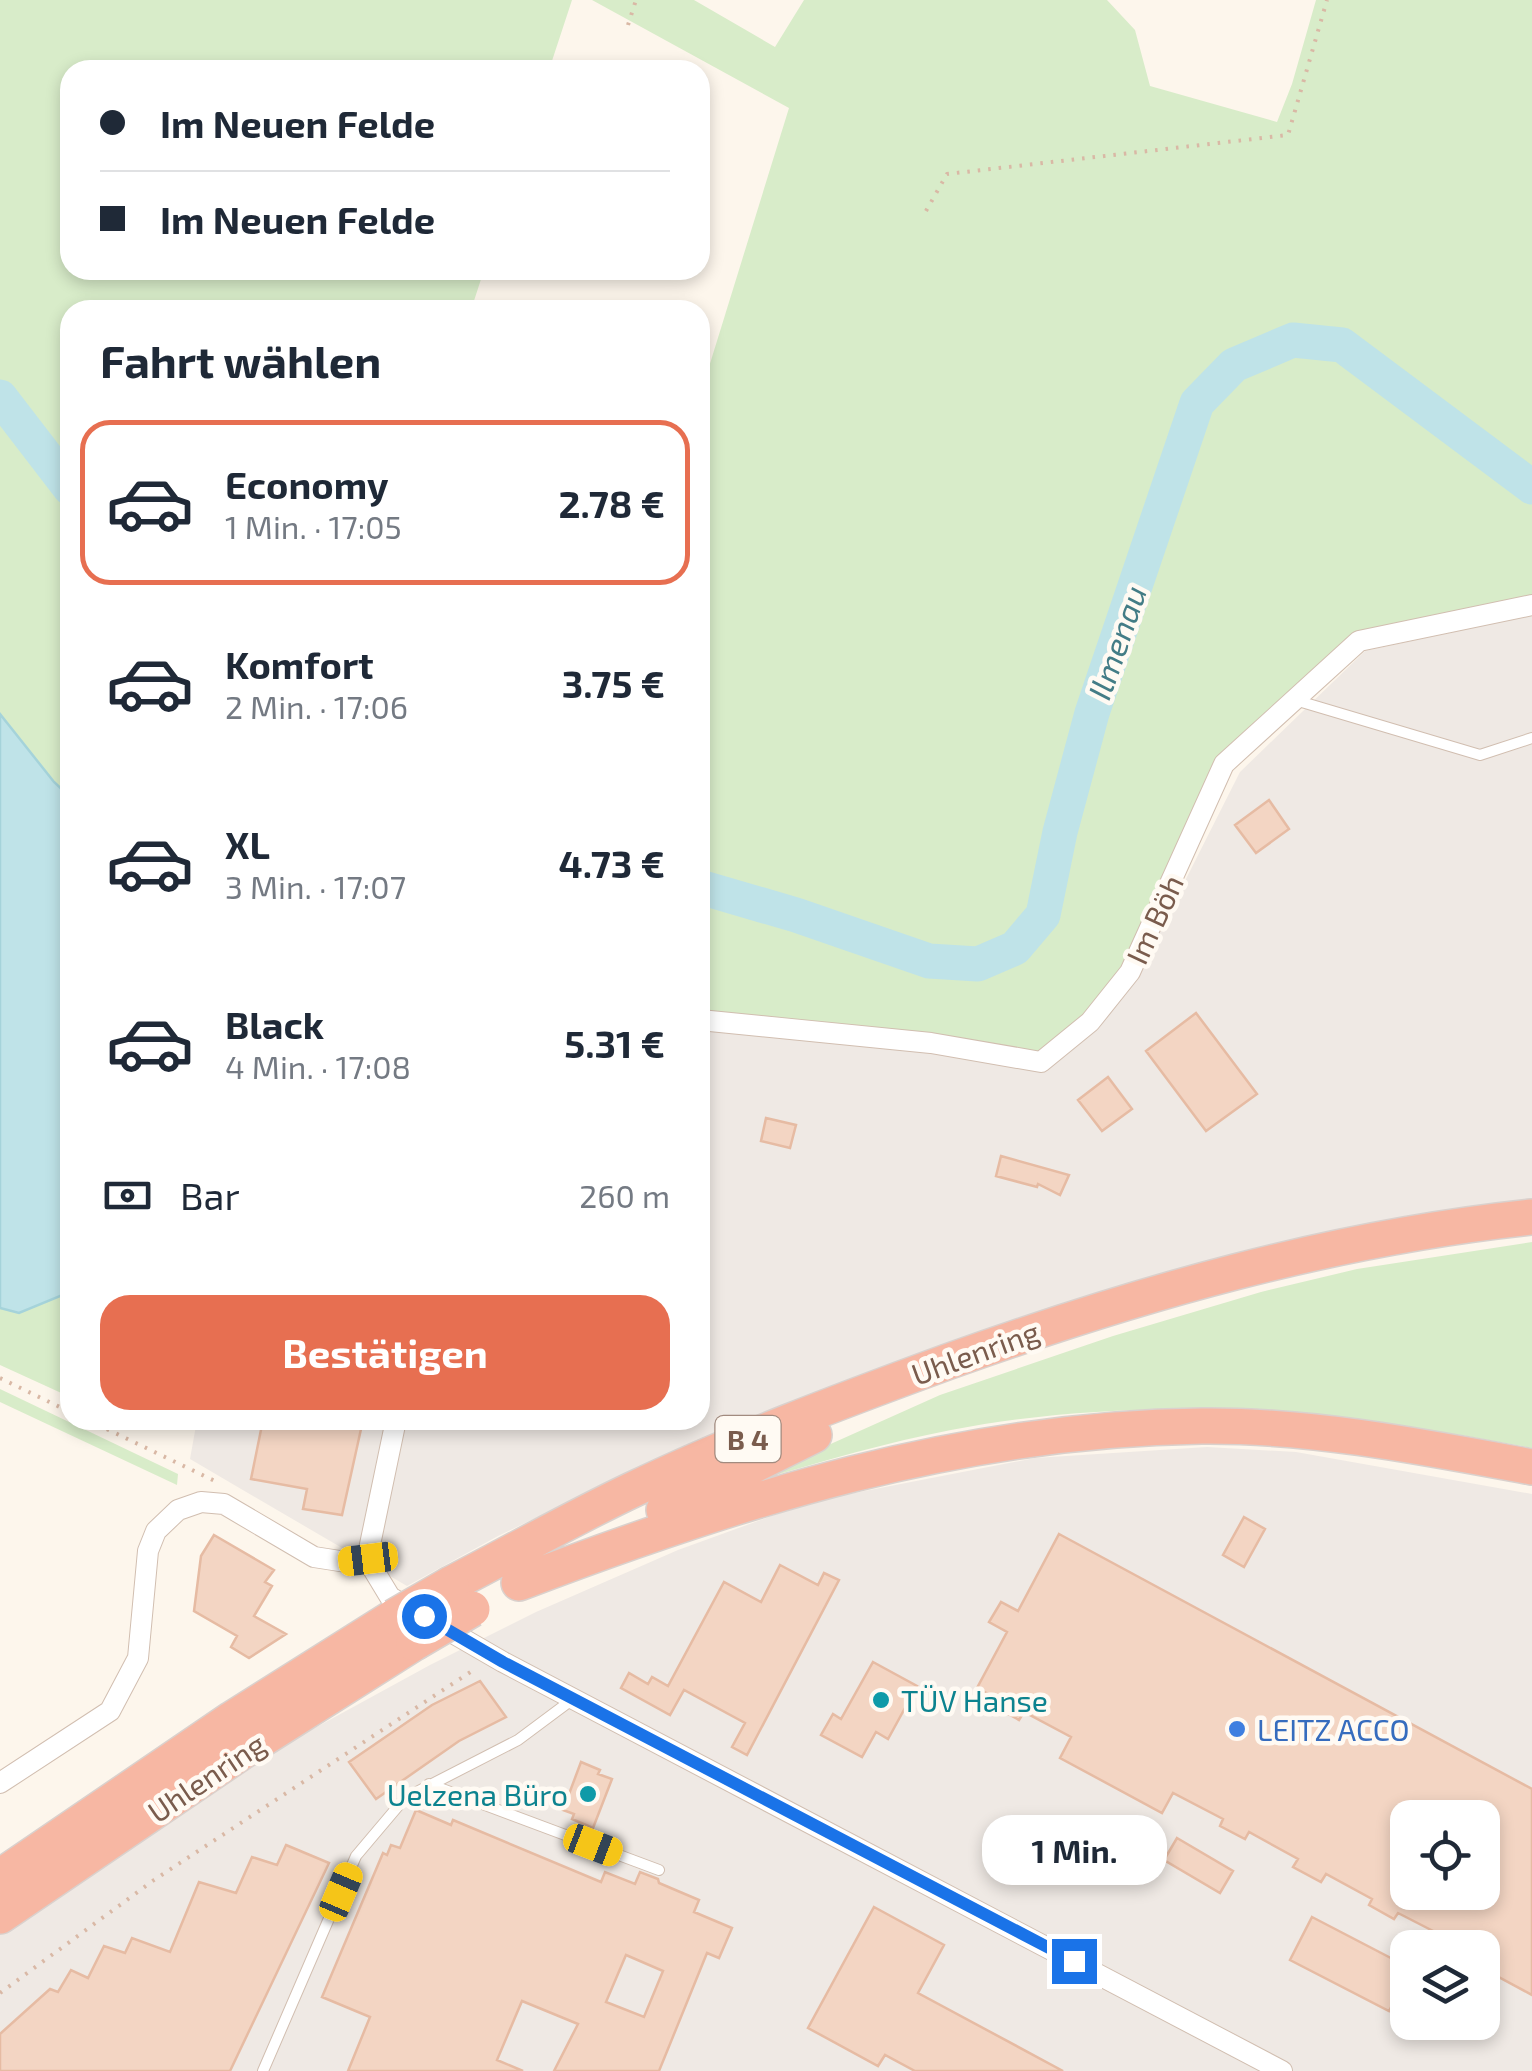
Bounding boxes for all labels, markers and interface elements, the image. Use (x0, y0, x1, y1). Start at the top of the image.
text: Im Neuen Felde (160, 100, 435, 146)
text: Im Neuen Felde (160, 196, 435, 242)
text: Fahrt wählen (100, 333, 381, 387)
icon: car (105, 458, 195, 548)
text: Economy (225, 461, 389, 507)
text: 2.78 € (559, 480, 665, 526)
text: 1 Min. · 17:05 (225, 507, 402, 545)
water label: Ilmenau (1079, 580, 1153, 704)
icon: car (105, 638, 195, 728)
text: Komfort (225, 641, 374, 687)
text: 3.75 € (562, 660, 665, 706)
text: 2 Min. · 17:06 (225, 687, 408, 725)
icon: car (105, 818, 195, 908)
text: XL (225, 821, 270, 867)
text: 4.73 € (559, 840, 665, 886)
text: 3 Min. · 17:07 (225, 867, 406, 905)
street label: Im Böh (1118, 869, 1190, 969)
icon: car (105, 998, 195, 1088)
text: Black (225, 1001, 324, 1047)
text: 5.31 € (564, 1020, 665, 1066)
text: 4 Min. · 17:08 (225, 1047, 411, 1085)
icon: cash (100, 1168, 155, 1223)
text: Bar (180, 1172, 240, 1218)
text: 260 m (579, 1176, 670, 1214)
button: Bestätigen (100, 1295, 670, 1410)
street label: Uhlenring (906, 1312, 1044, 1392)
road number: B 4 (716, 1416, 780, 1462)
car (336, 1540, 400, 1578)
route start (402, 1594, 447, 1639)
place label: TÜV Hanse (901, 1682, 1048, 1718)
marker: TÜV Hanse (870, 1689, 892, 1711)
place label: LEITZ ACCO (1257, 1711, 1410, 1747)
marker: LEITZ ACCO (1226, 1718, 1248, 1740)
street label: Uhlenring (141, 1725, 272, 1829)
place label: Uelzena Büro (387, 1776, 568, 1812)
marker: Uelzena Büro (577, 1783, 599, 1805)
map controls (1390, 1800, 1500, 2040)
button: locate (1390, 1800, 1500, 1910)
callout: 1 Min. (982, 1816, 1166, 1886)
car (560, 1820, 626, 1870)
text: 1 Min. (1032, 1831, 1117, 1869)
car (315, 1859, 367, 1925)
button: layers (1390, 1930, 1500, 2040)
route end (1052, 1939, 1097, 1984)

